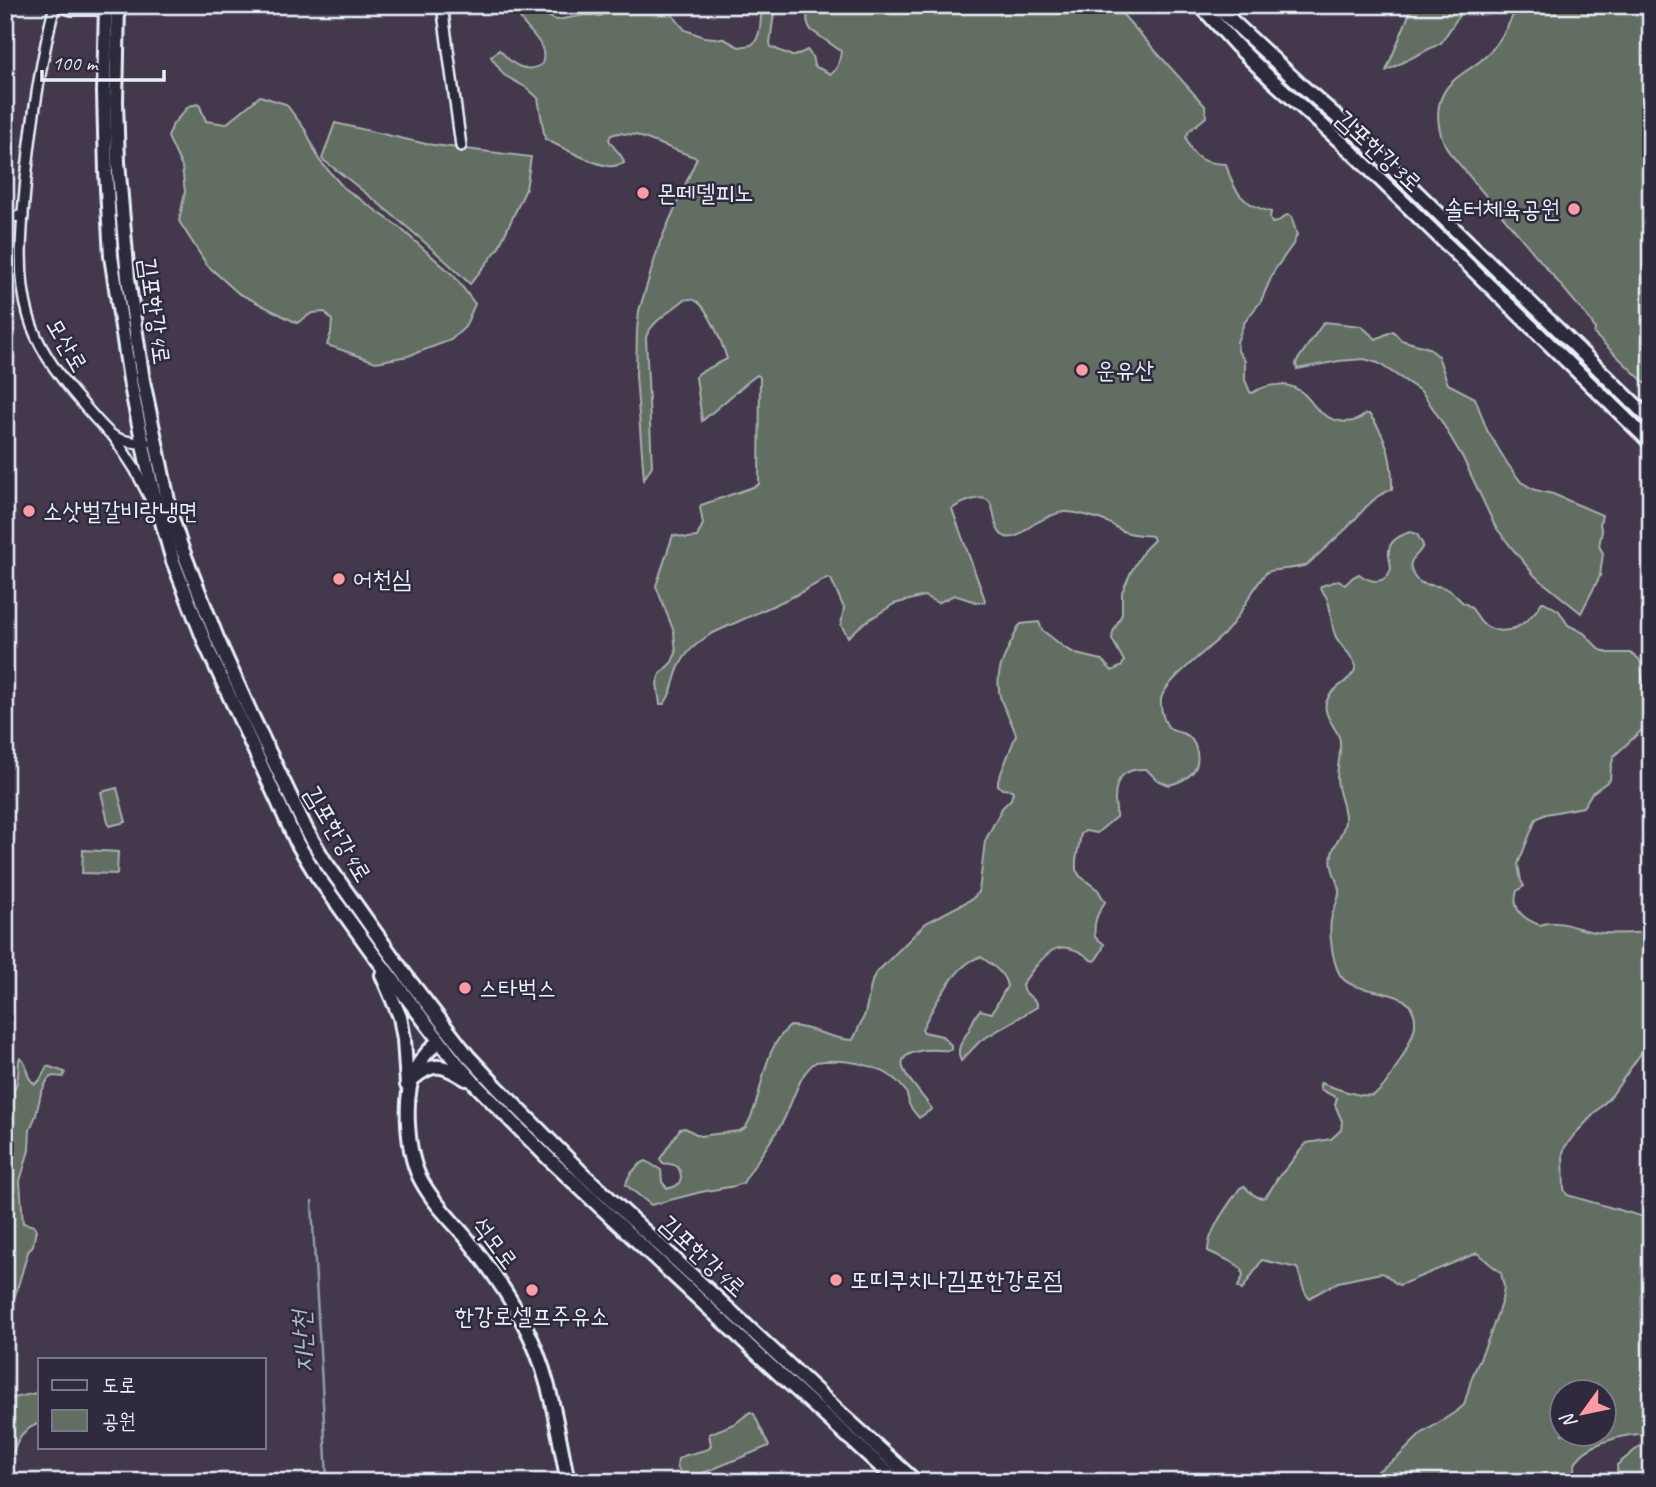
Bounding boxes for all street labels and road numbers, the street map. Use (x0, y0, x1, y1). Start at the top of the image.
street label: 김포한강3로 (1330, 103, 1428, 199)
street label: 김포한강4로 (133, 256, 177, 366)
street label: 모산로 (40, 312, 94, 378)
street label: 김포한강4로 (297, 780, 379, 888)
street label: 김포한강4로 (654, 1208, 752, 1304)
street label: 석모로 (466, 1211, 524, 1275)

